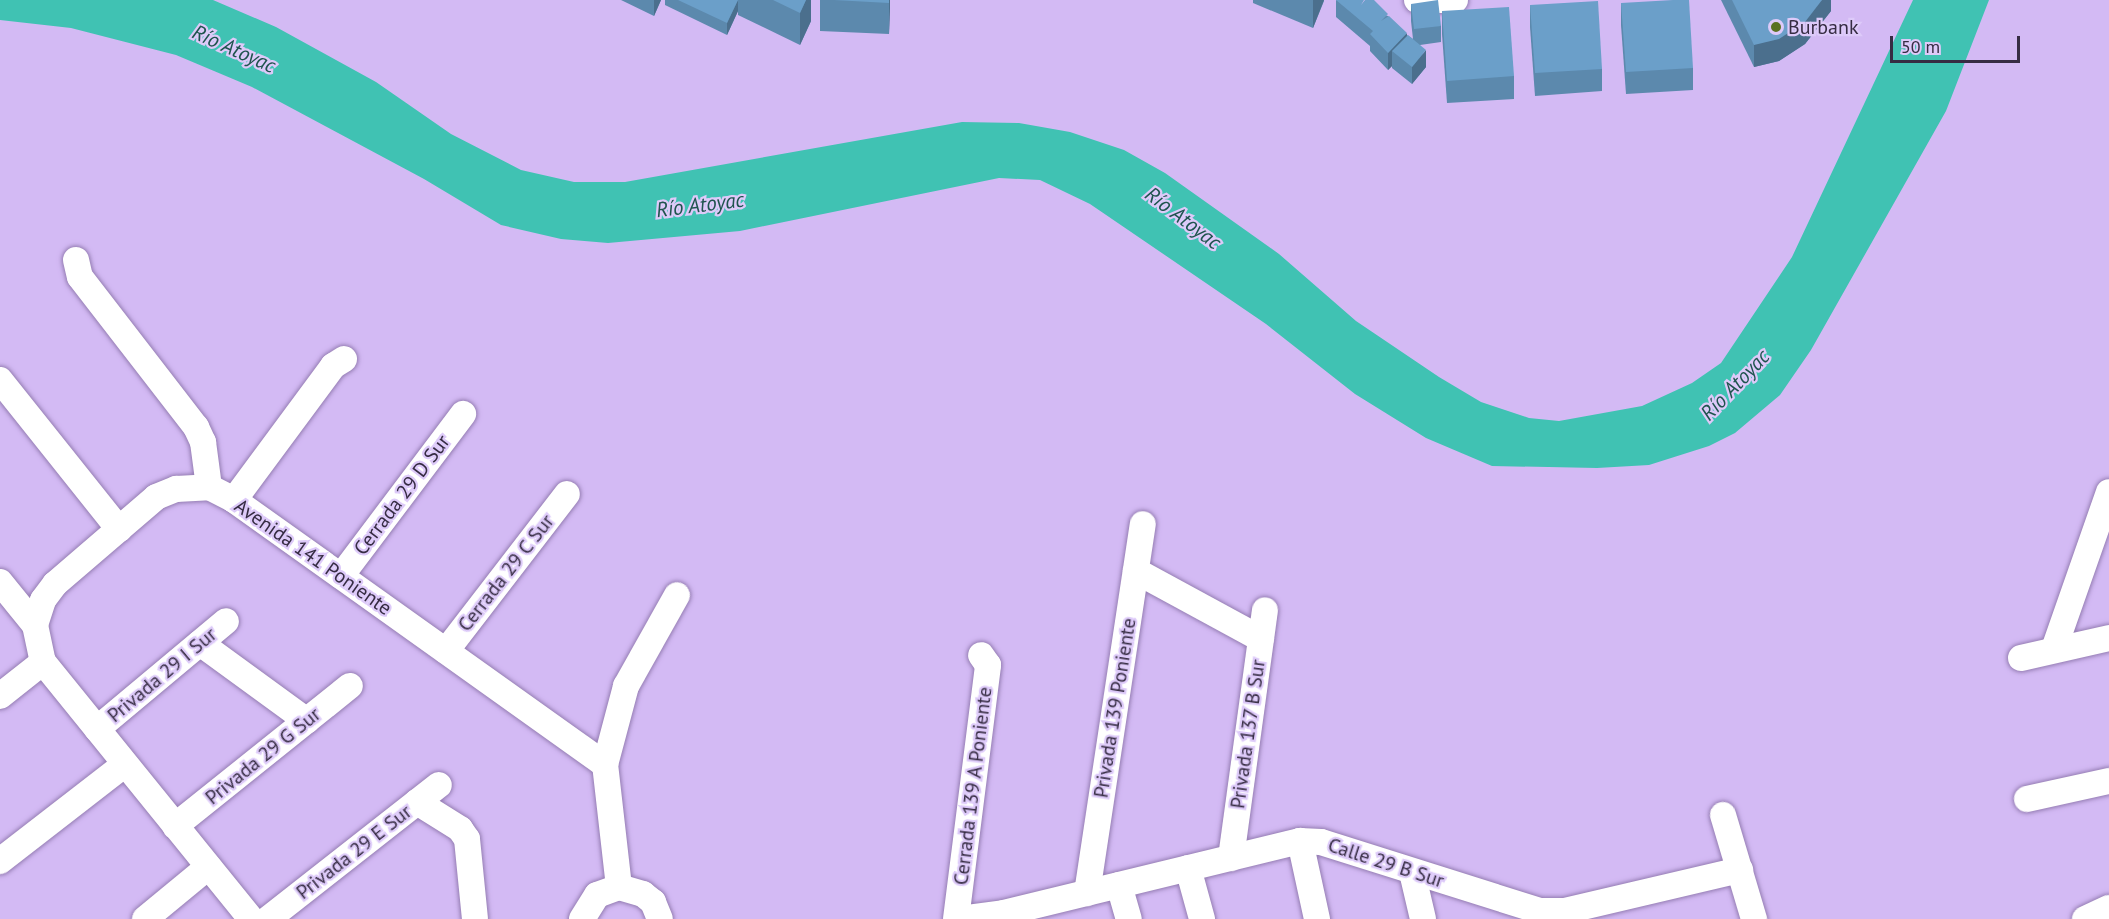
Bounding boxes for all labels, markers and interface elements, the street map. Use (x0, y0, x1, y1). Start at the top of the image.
place label: Burbank (1788, 15, 1858, 39)
water label: Río Atoyac (188, 19, 280, 79)
marker: Burbank (1769, 20, 1783, 34)
scale bar (1893, 24, 2024, 62)
text: 50 m (1901, 35, 1940, 58)
water label: Río Atoyac (1140, 181, 1226, 255)
water label: Río Atoyac (654, 187, 746, 223)
water label: Río Atoyac (1695, 344, 1775, 426)
street label: Cerrada 29 D Sur (349, 430, 455, 560)
street label: Avenida 141 Poniente (230, 494, 396, 620)
street label: Cerrada 29 C Sur (453, 509, 559, 637)
street label: Privada 139 Poniente (1089, 616, 1141, 800)
street label: Privada 29 I Sur (103, 623, 221, 727)
street label: Privada 137 B Sur (1226, 657, 1270, 811)
street label: Cerrada 139 A Poniente (949, 685, 997, 887)
street label: Privada 29 G Sur (201, 702, 325, 810)
street label: Privada 29 E Sur (292, 800, 416, 904)
street label: Calle 29 B Sur (1325, 833, 1447, 893)

